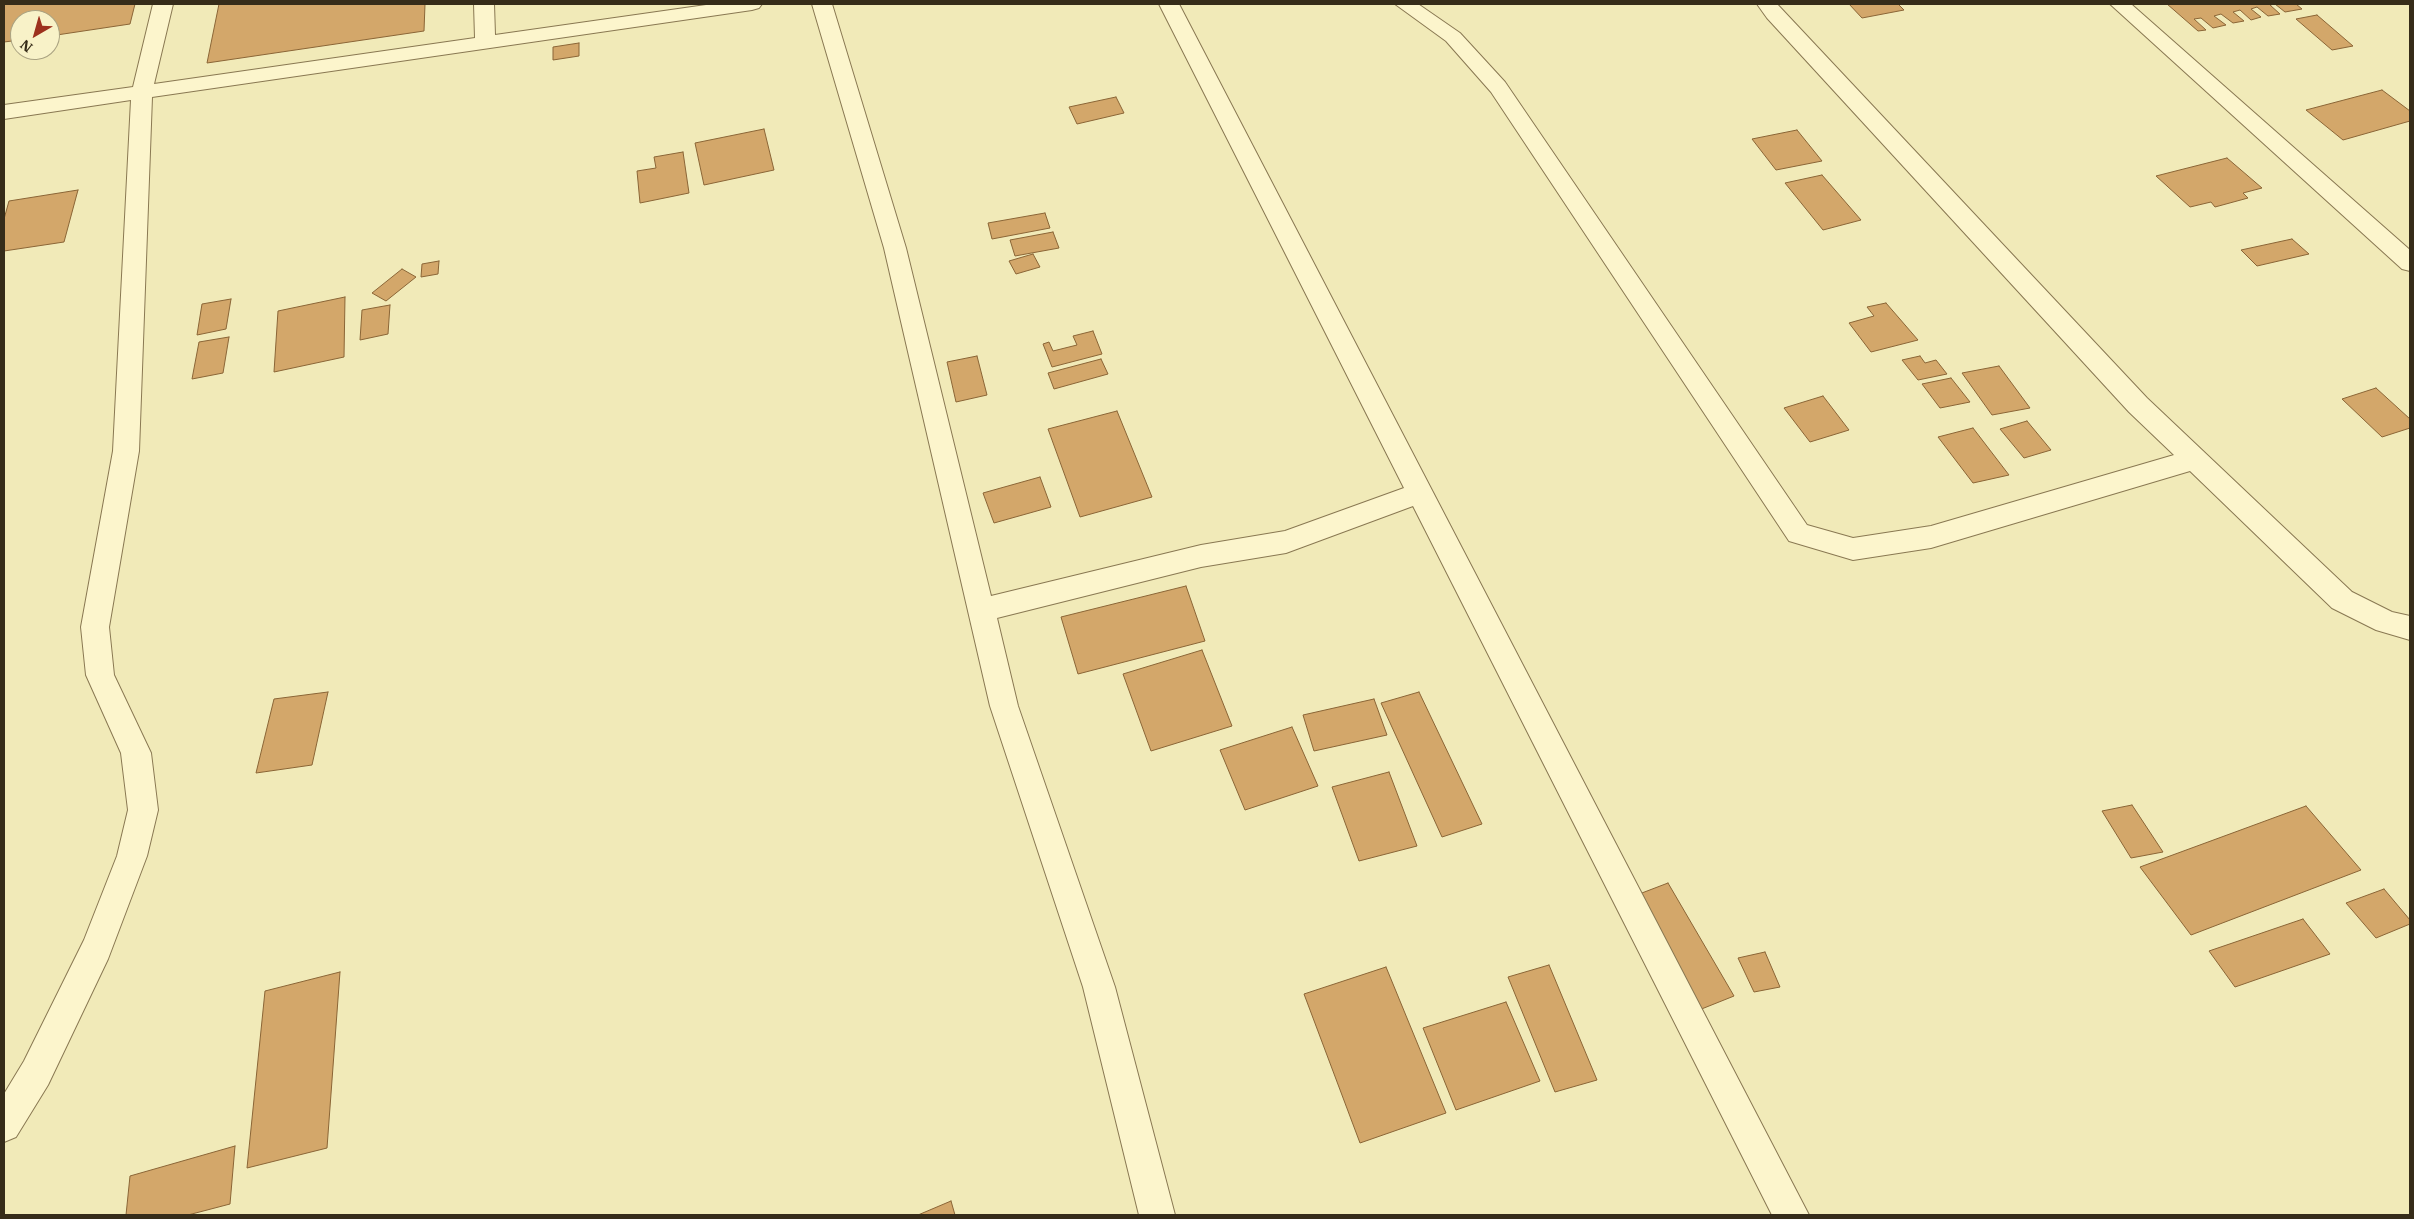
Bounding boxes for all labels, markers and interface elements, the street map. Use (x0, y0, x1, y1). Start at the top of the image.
north arrow (10, 10, 60, 60)
text: N (16, 36, 36, 57)

